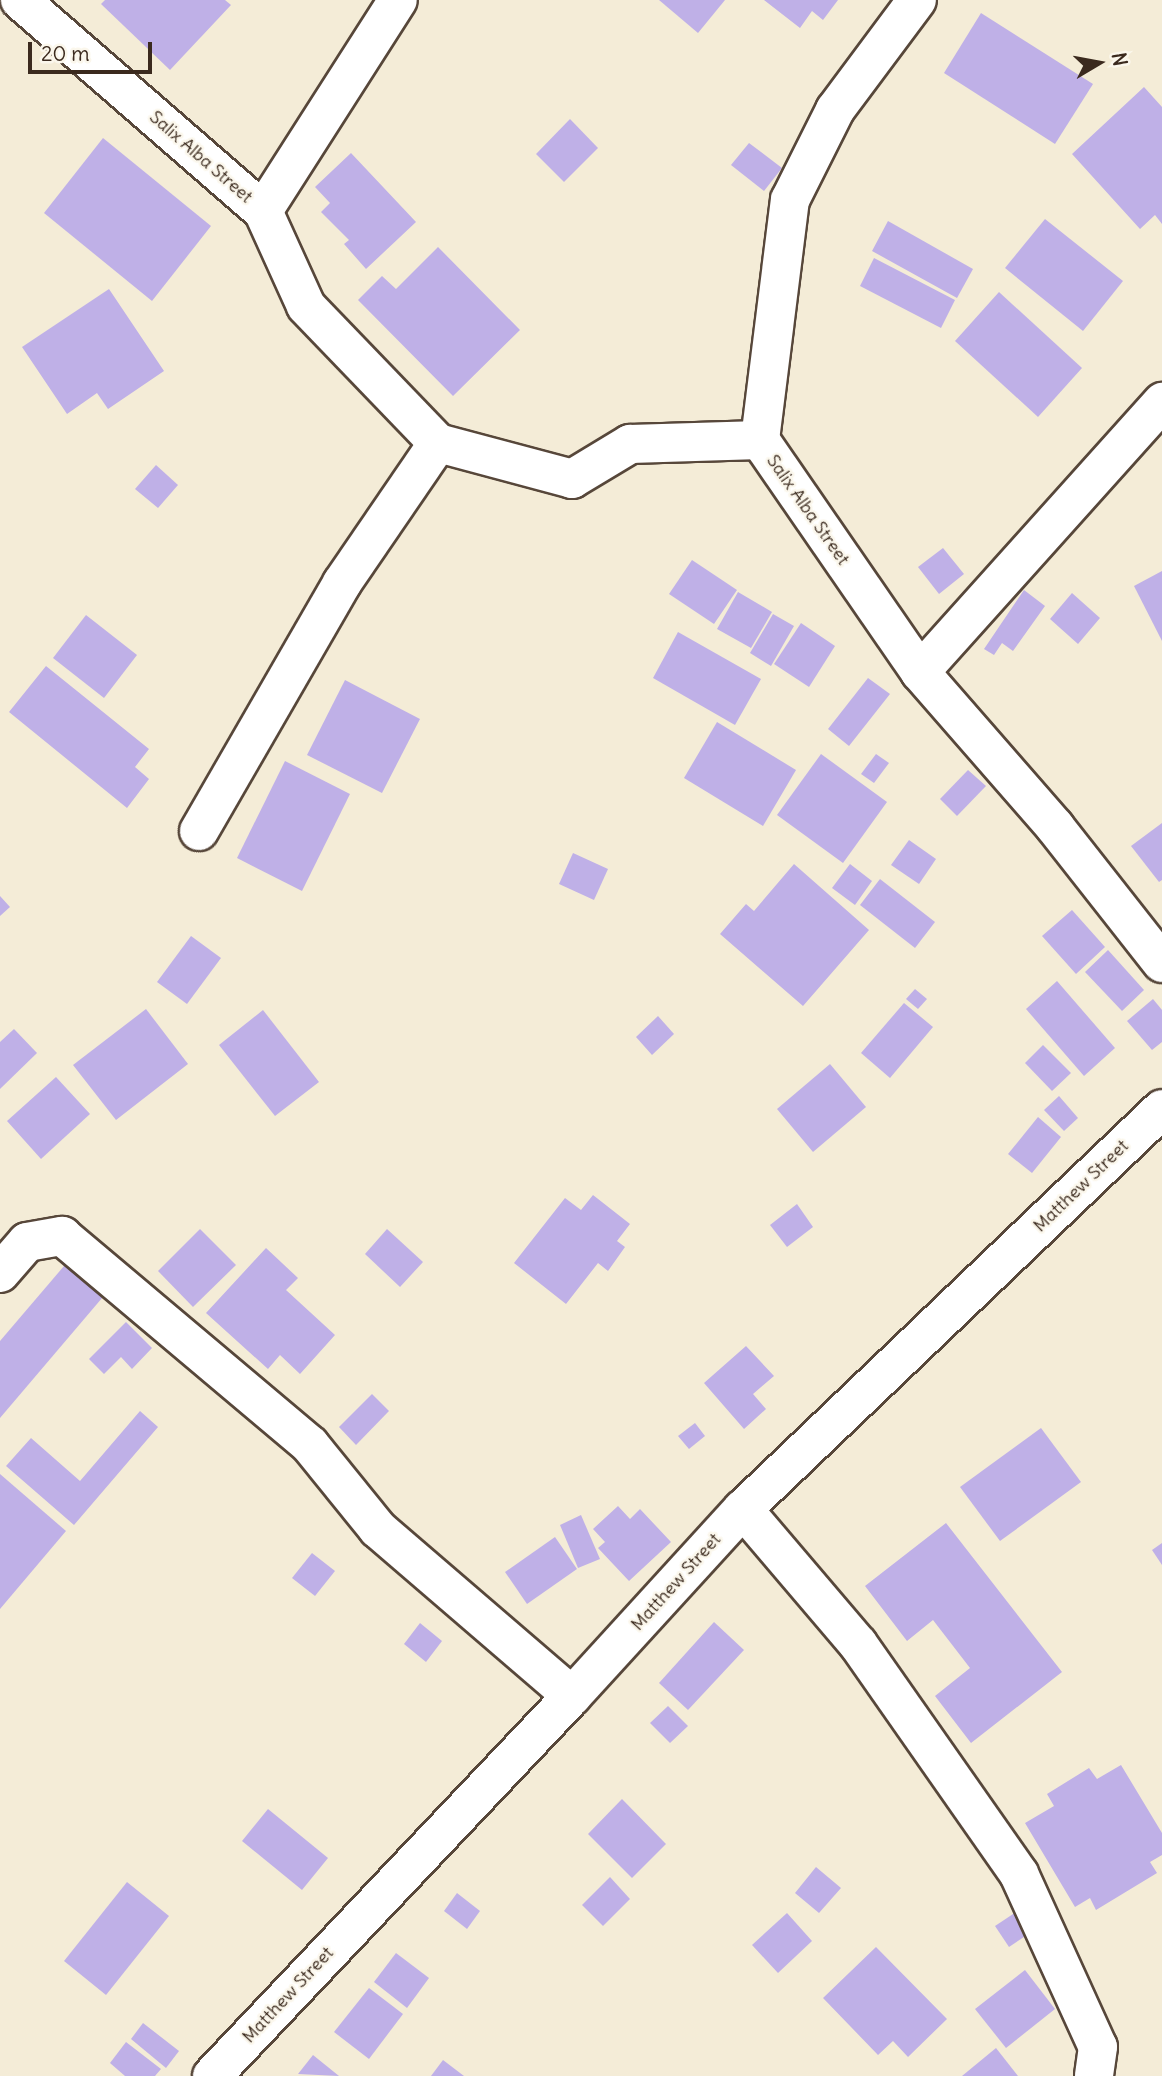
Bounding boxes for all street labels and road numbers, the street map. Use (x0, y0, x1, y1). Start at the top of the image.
street label: Salix Alba Street (145, 106, 257, 208)
street label: Salix Alba Street (762, 451, 854, 569)
street label: Matthew Street (1029, 1135, 1133, 1237)
street label: Matthew Street (627, 1529, 725, 1635)
street label: Matthew Street (238, 1942, 338, 2048)

